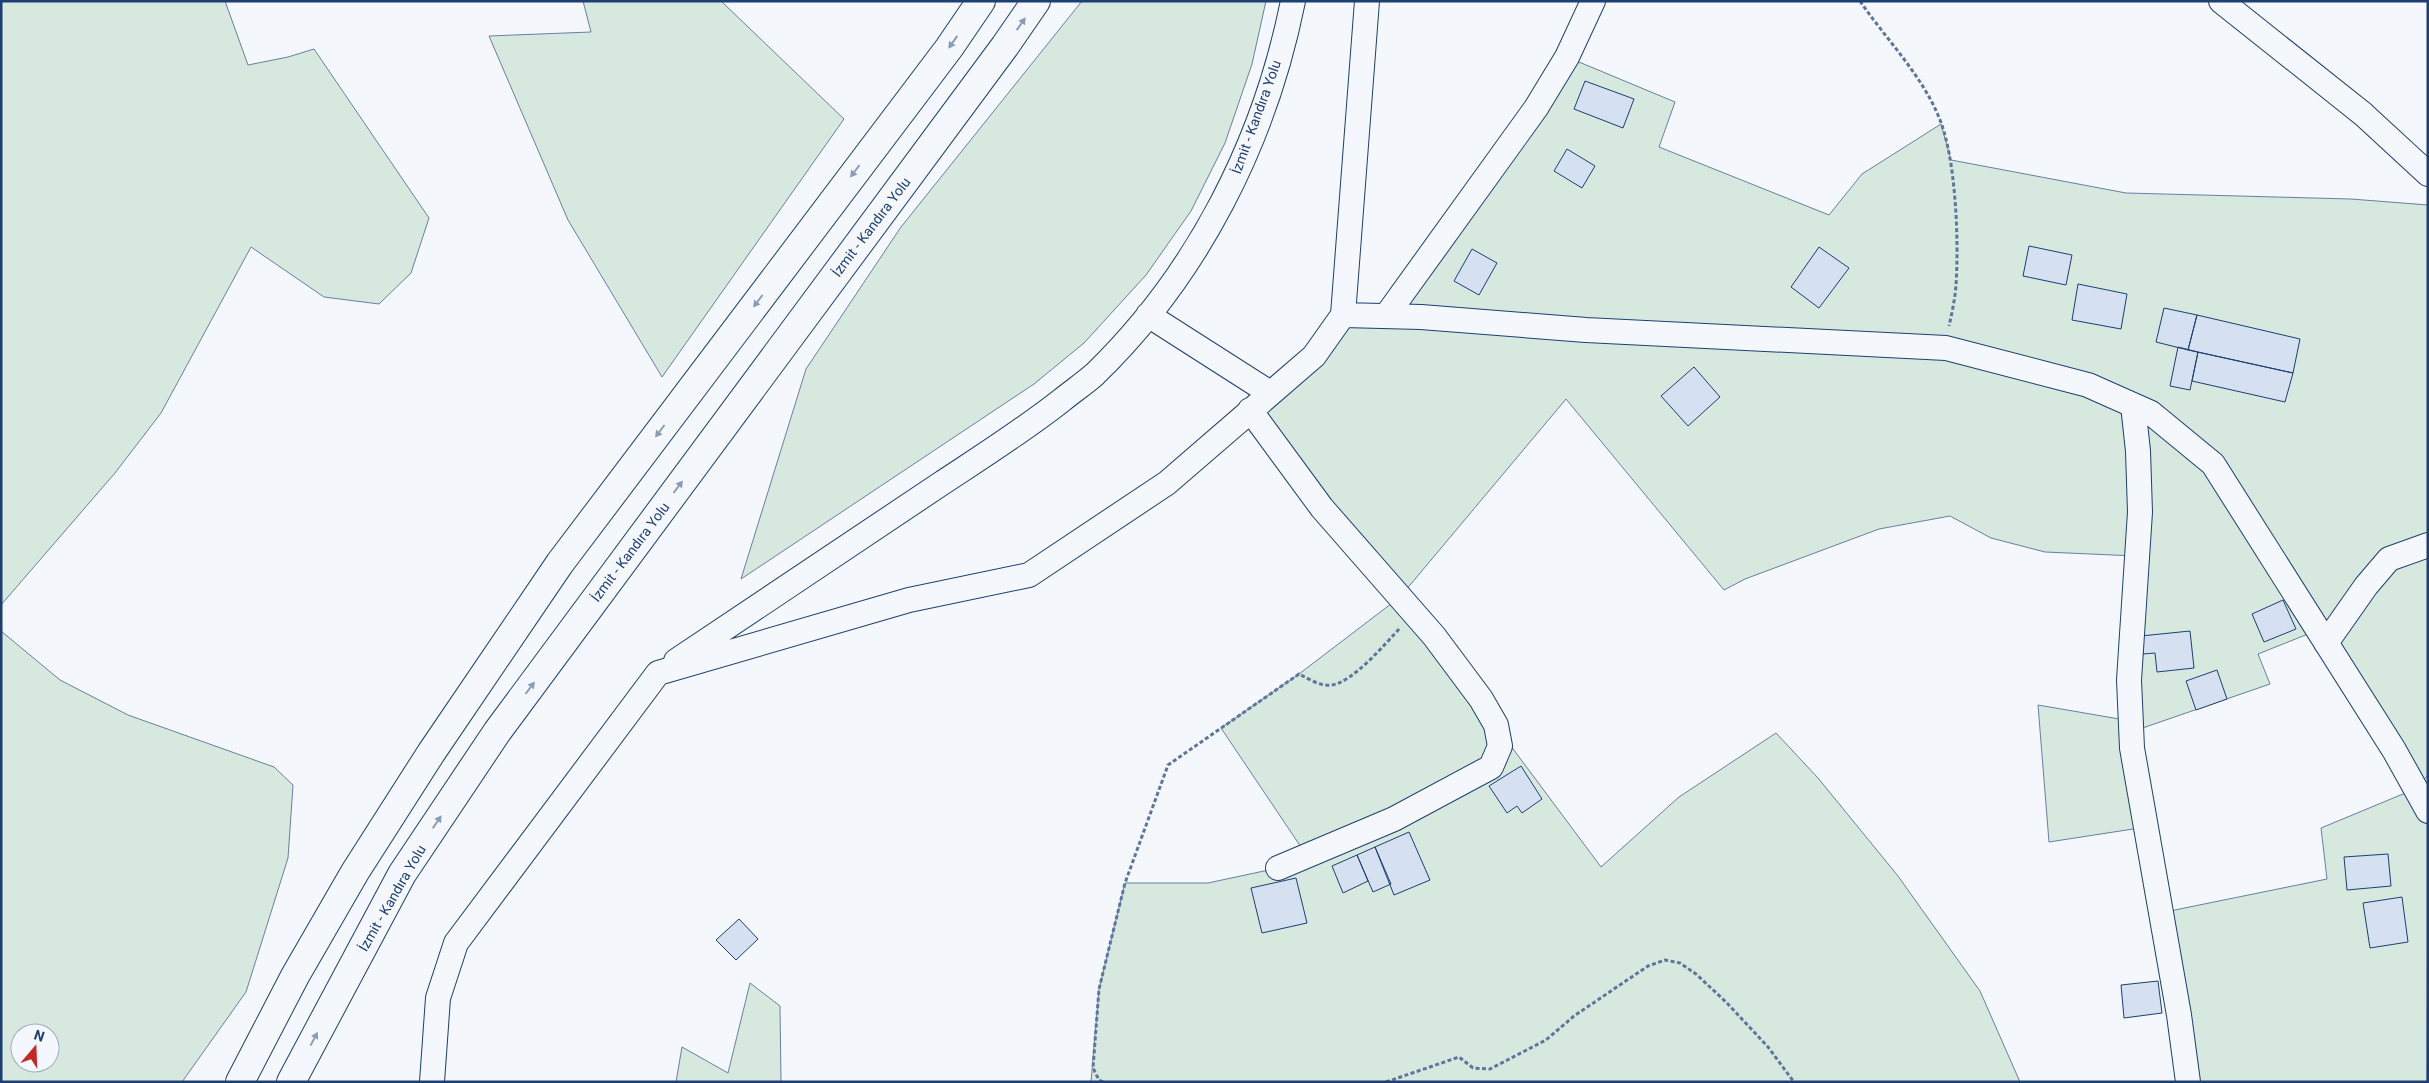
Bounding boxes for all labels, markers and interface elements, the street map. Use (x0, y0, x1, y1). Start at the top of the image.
one-way arrow (1016, 17, 1026, 31)
one-way arrow (948, 35, 958, 48)
street label: İzmit - Kandıra Yolu (1228, 58, 1284, 176)
one-way arrow (850, 164, 861, 177)
street label: İzmit - Kandıra Yolu (829, 174, 913, 280)
one-way arrow (752, 294, 763, 307)
one-way arrow (654, 424, 665, 437)
one-way arrow (673, 481, 684, 494)
street label: İzmit - Kandıra Yolu (588, 499, 672, 605)
one-way arrow (524, 682, 535, 695)
one-way arrow (432, 815, 442, 828)
street label: İzmit - Kandıra Yolu (355, 842, 429, 954)
north arrow (10, 1023, 60, 1073)
text: N (32, 1027, 47, 1045)
one-way arrow (310, 1032, 318, 1046)

